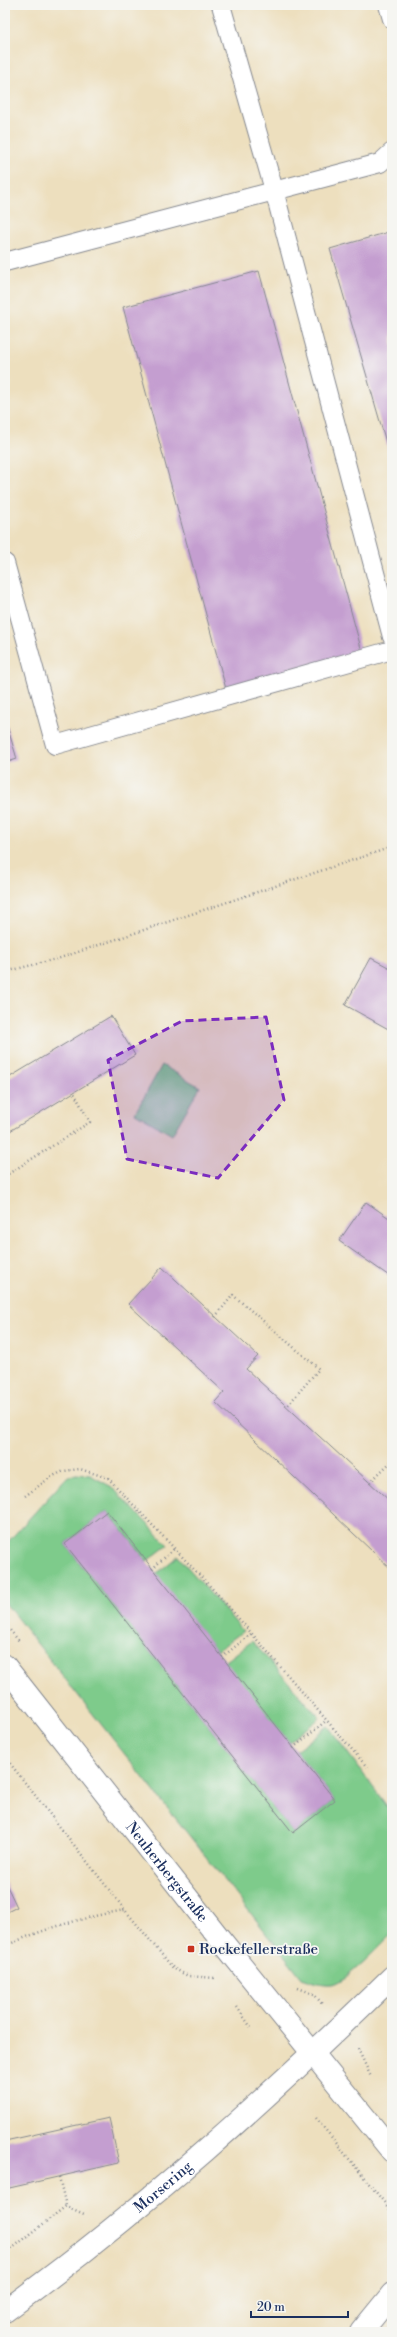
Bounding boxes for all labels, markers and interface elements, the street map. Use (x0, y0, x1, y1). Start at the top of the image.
street label: Neuherbergstraße (122, 1818, 212, 1926)
place label: Rockefellerstraße (199, 1940, 318, 1959)
marker: Rockefellerstraße (186, 1944, 196, 1954)
street label: Morsering (130, 2156, 196, 2217)
scale bar (251, 2293, 348, 2319)
text: 20 m (257, 2300, 285, 2315)

